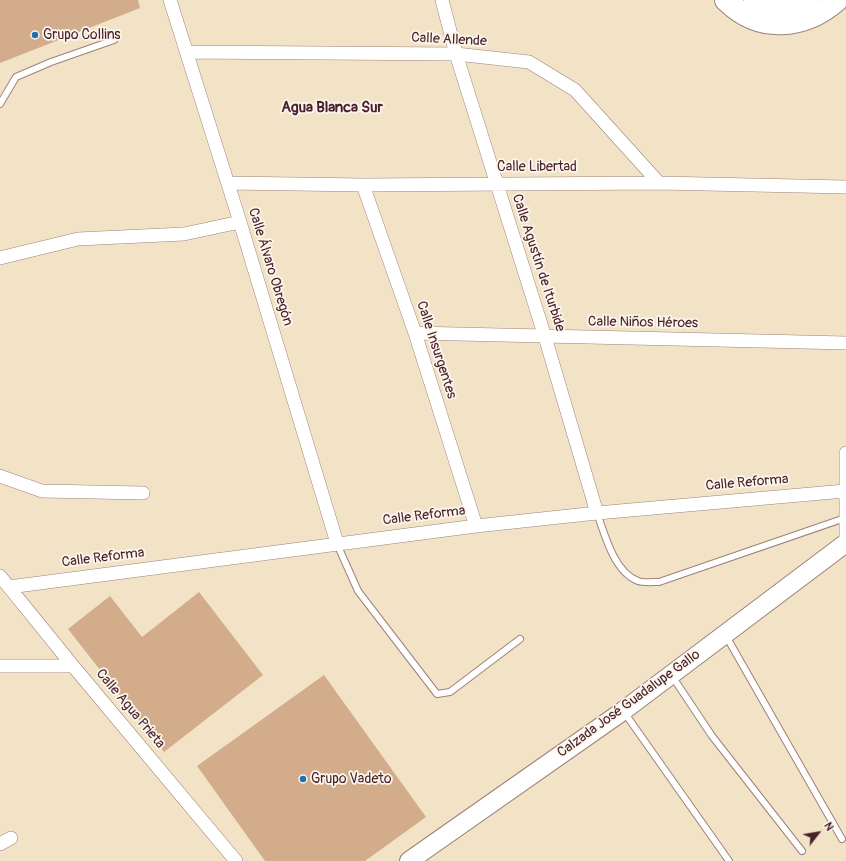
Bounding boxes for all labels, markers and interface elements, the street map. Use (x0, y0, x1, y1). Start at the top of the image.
place label: Grupo Collins (43, 27, 121, 43)
marker: Grupo Collins (30, 30, 40, 40)
street label: Calle Allende (411, 30, 487, 50)
district label: Agua Blanca Sur (281, 99, 383, 117)
street label: Calle Libertad (497, 159, 577, 175)
street label: Calle Agustín de Iturbide (508, 192, 568, 334)
street label: Calle Álvaro Obregón (244, 206, 296, 328)
street label: Calle Insurgentes (412, 299, 460, 401)
street label: Calle Niños Héroes (588, 314, 698, 332)
street label: Calle Reforma (705, 471, 789, 495)
street label: Calle Reforma (382, 503, 466, 529)
street label: Calle Reforma (61, 545, 145, 571)
street label: Calzada José Guadalupe Gallo (554, 646, 704, 762)
street label: Calle Agua Prieta (92, 666, 168, 752)
place label: Grupo Vadeto (311, 771, 391, 787)
marker: Grupo Vadeto (298, 774, 308, 784)
north arrow (798, 813, 838, 853)
text: N (821, 820, 836, 833)

